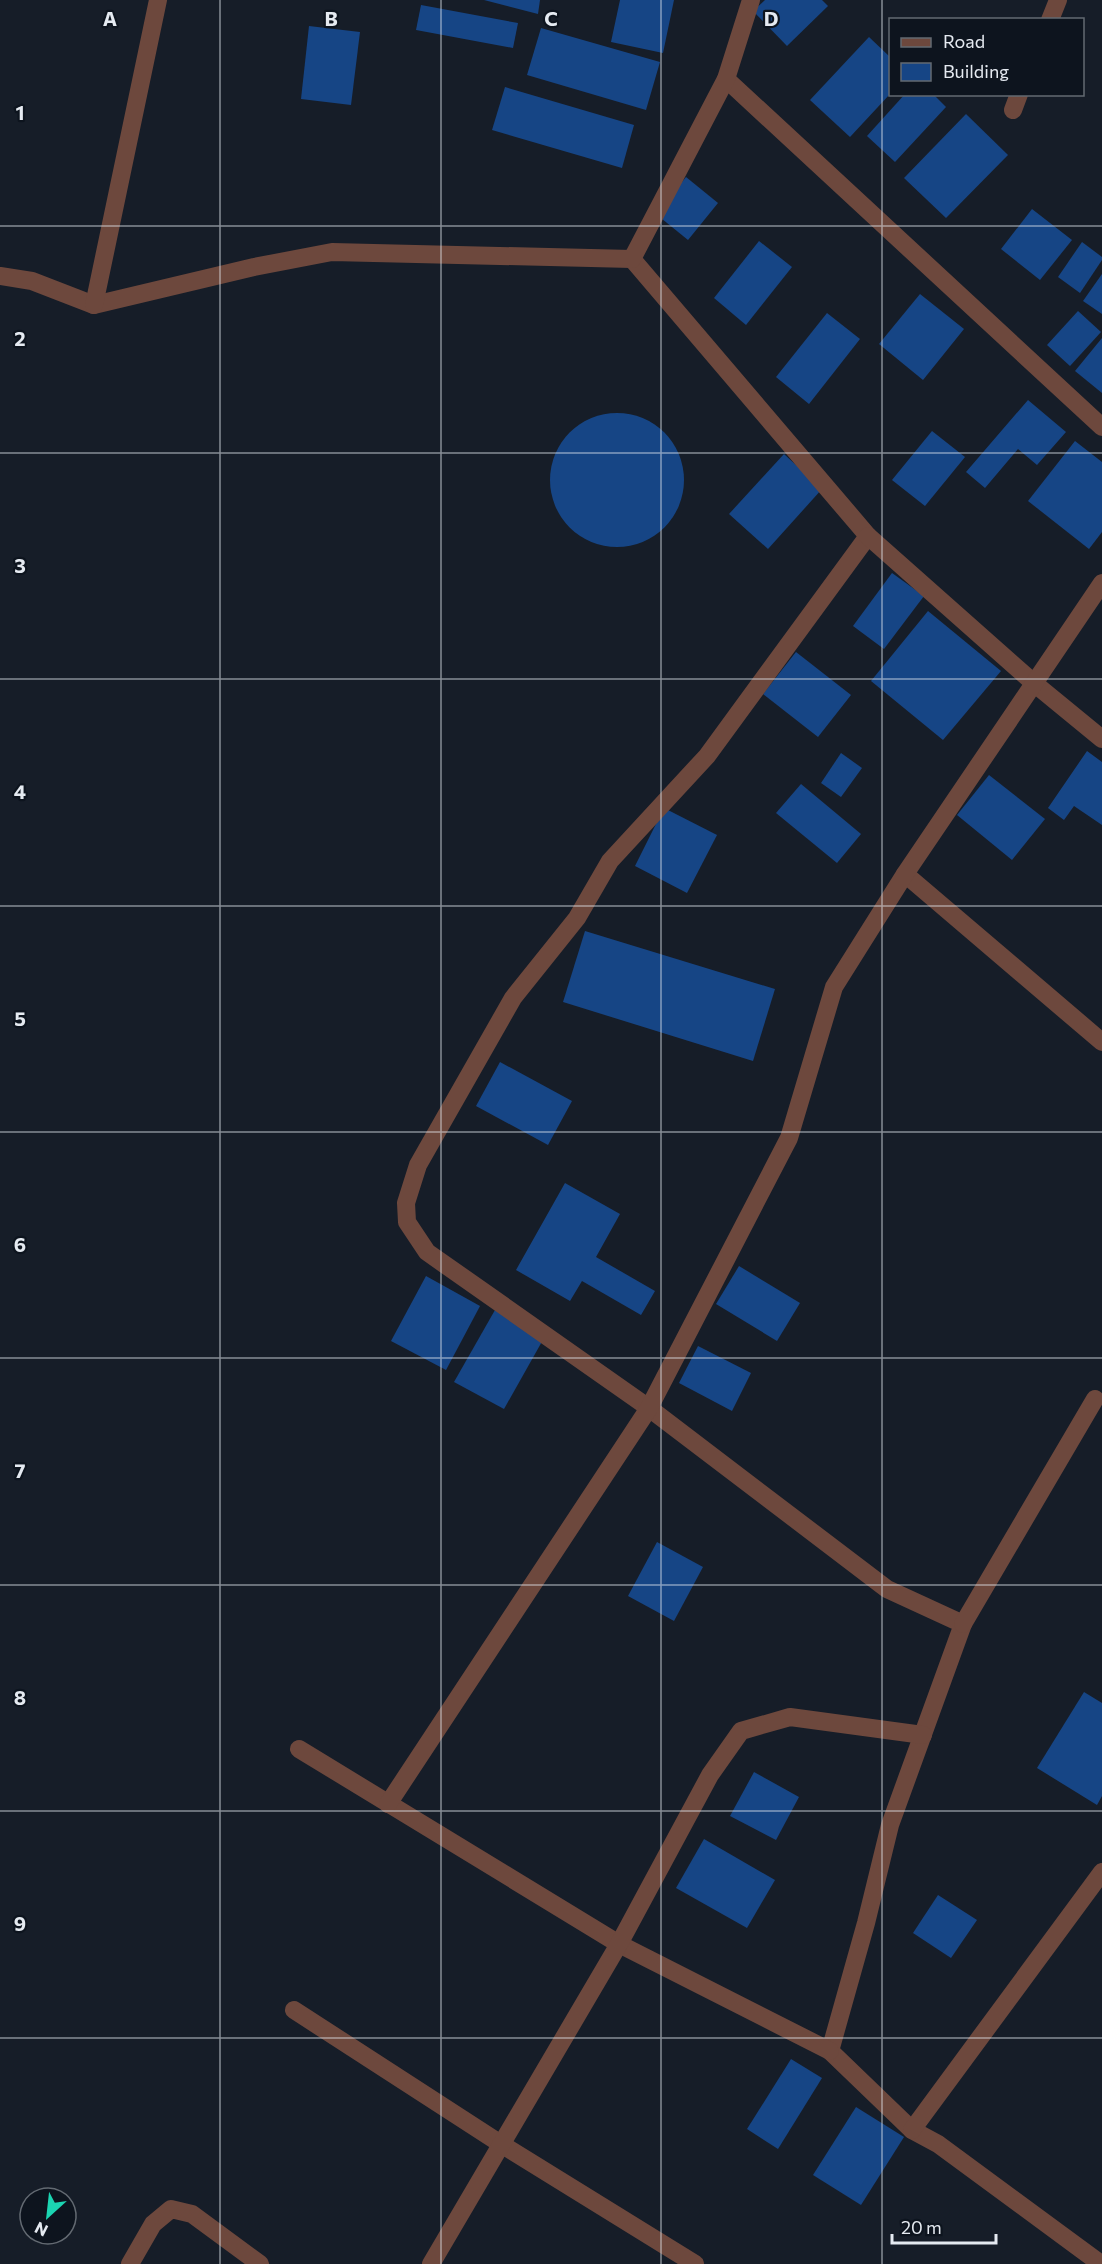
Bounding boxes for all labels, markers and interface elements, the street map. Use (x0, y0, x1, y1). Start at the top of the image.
text: A (103, 6, 117, 30)
text: B (324, 6, 338, 30)
text: C (544, 6, 558, 30)
text: D (764, 6, 778, 30)
legend (889, 18, 1084, 96)
text: Road (943, 30, 985, 52)
text: Building (943, 60, 1009, 82)
text: 1 (15, 100, 25, 124)
text: 2 (14, 326, 26, 350)
text: 3 (14, 553, 26, 577)
text: 4 (14, 779, 26, 803)
text: 5 (14, 1006, 26, 1030)
text: 6 (14, 1232, 26, 1256)
text: 7 (15, 1458, 26, 1482)
text: 8 (14, 1685, 26, 1709)
text: 9 (14, 1911, 26, 1935)
north arrow (18, 2186, 78, 2246)
scale bar (892, 2207, 996, 2245)
text: 20 m (901, 2216, 942, 2238)
text: N (31, 2219, 51, 2241)

